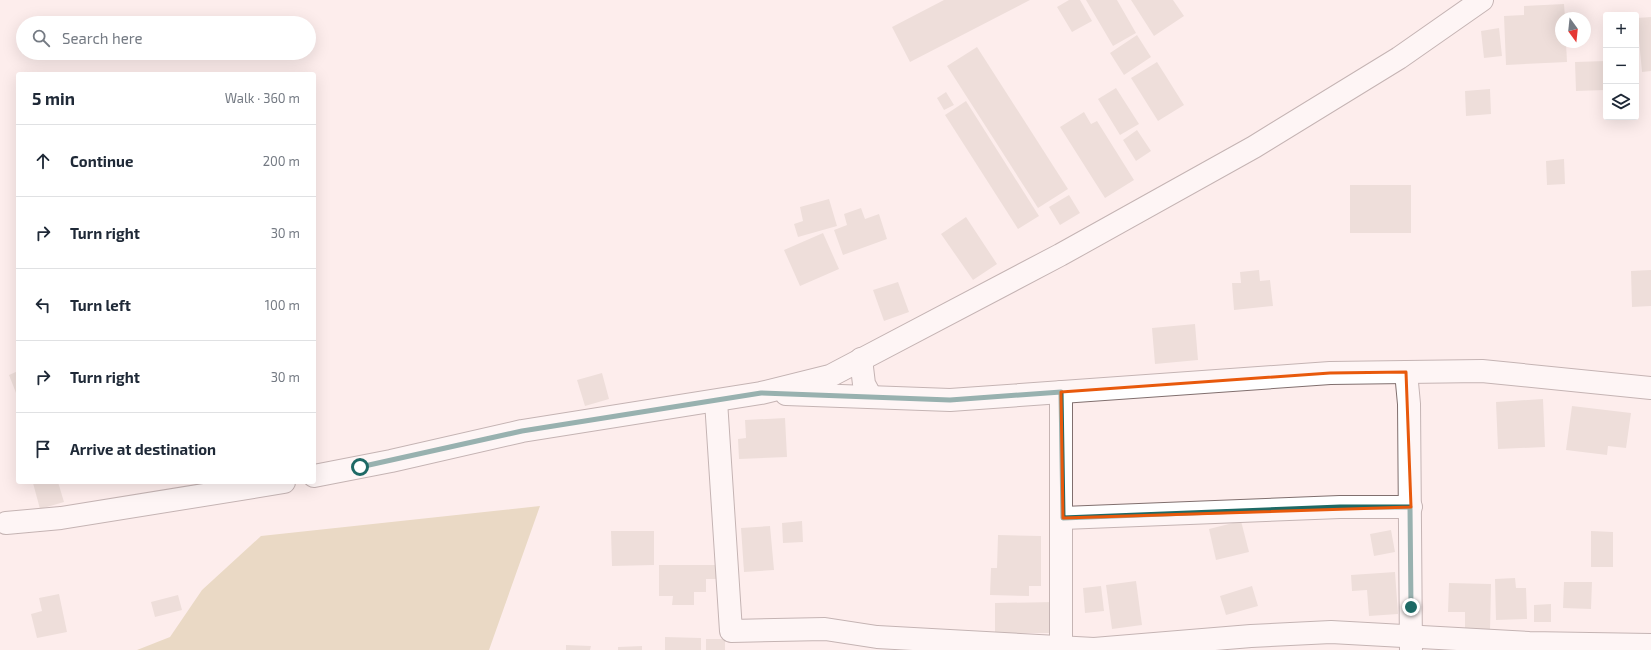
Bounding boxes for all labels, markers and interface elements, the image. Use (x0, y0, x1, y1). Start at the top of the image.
north arrow (1555, 12, 1591, 48)
map controls (1603, 12, 1639, 120)
button: + (1603, 12, 1639, 48)
search box (16, 16, 316, 60)
icon: search (30, 27, 52, 49)
text: Search here (62, 29, 143, 47)
button: − (1603, 48, 1639, 84)
button: layers (1603, 84, 1639, 120)
text: 5 min (32, 88, 75, 108)
text: Walk · 360 m (225, 90, 300, 106)
icon: ahead (32, 150, 54, 172)
text: Continue (70, 152, 133, 170)
text: 200 m (263, 153, 300, 169)
icon: right (32, 222, 54, 244)
text: Turn right (70, 224, 140, 242)
text: 30 m (271, 225, 300, 241)
icon: left (32, 294, 54, 316)
text: Turn left (70, 296, 131, 314)
text: 100 m (265, 297, 300, 313)
icon: right (32, 366, 54, 388)
text: Turn right (70, 368, 140, 386)
text: 30 m (271, 369, 300, 385)
icon: arrive (32, 438, 54, 460)
text: Arrive at destination (70, 440, 216, 458)
route start (351, 458, 369, 476)
route end (1402, 598, 1420, 616)

